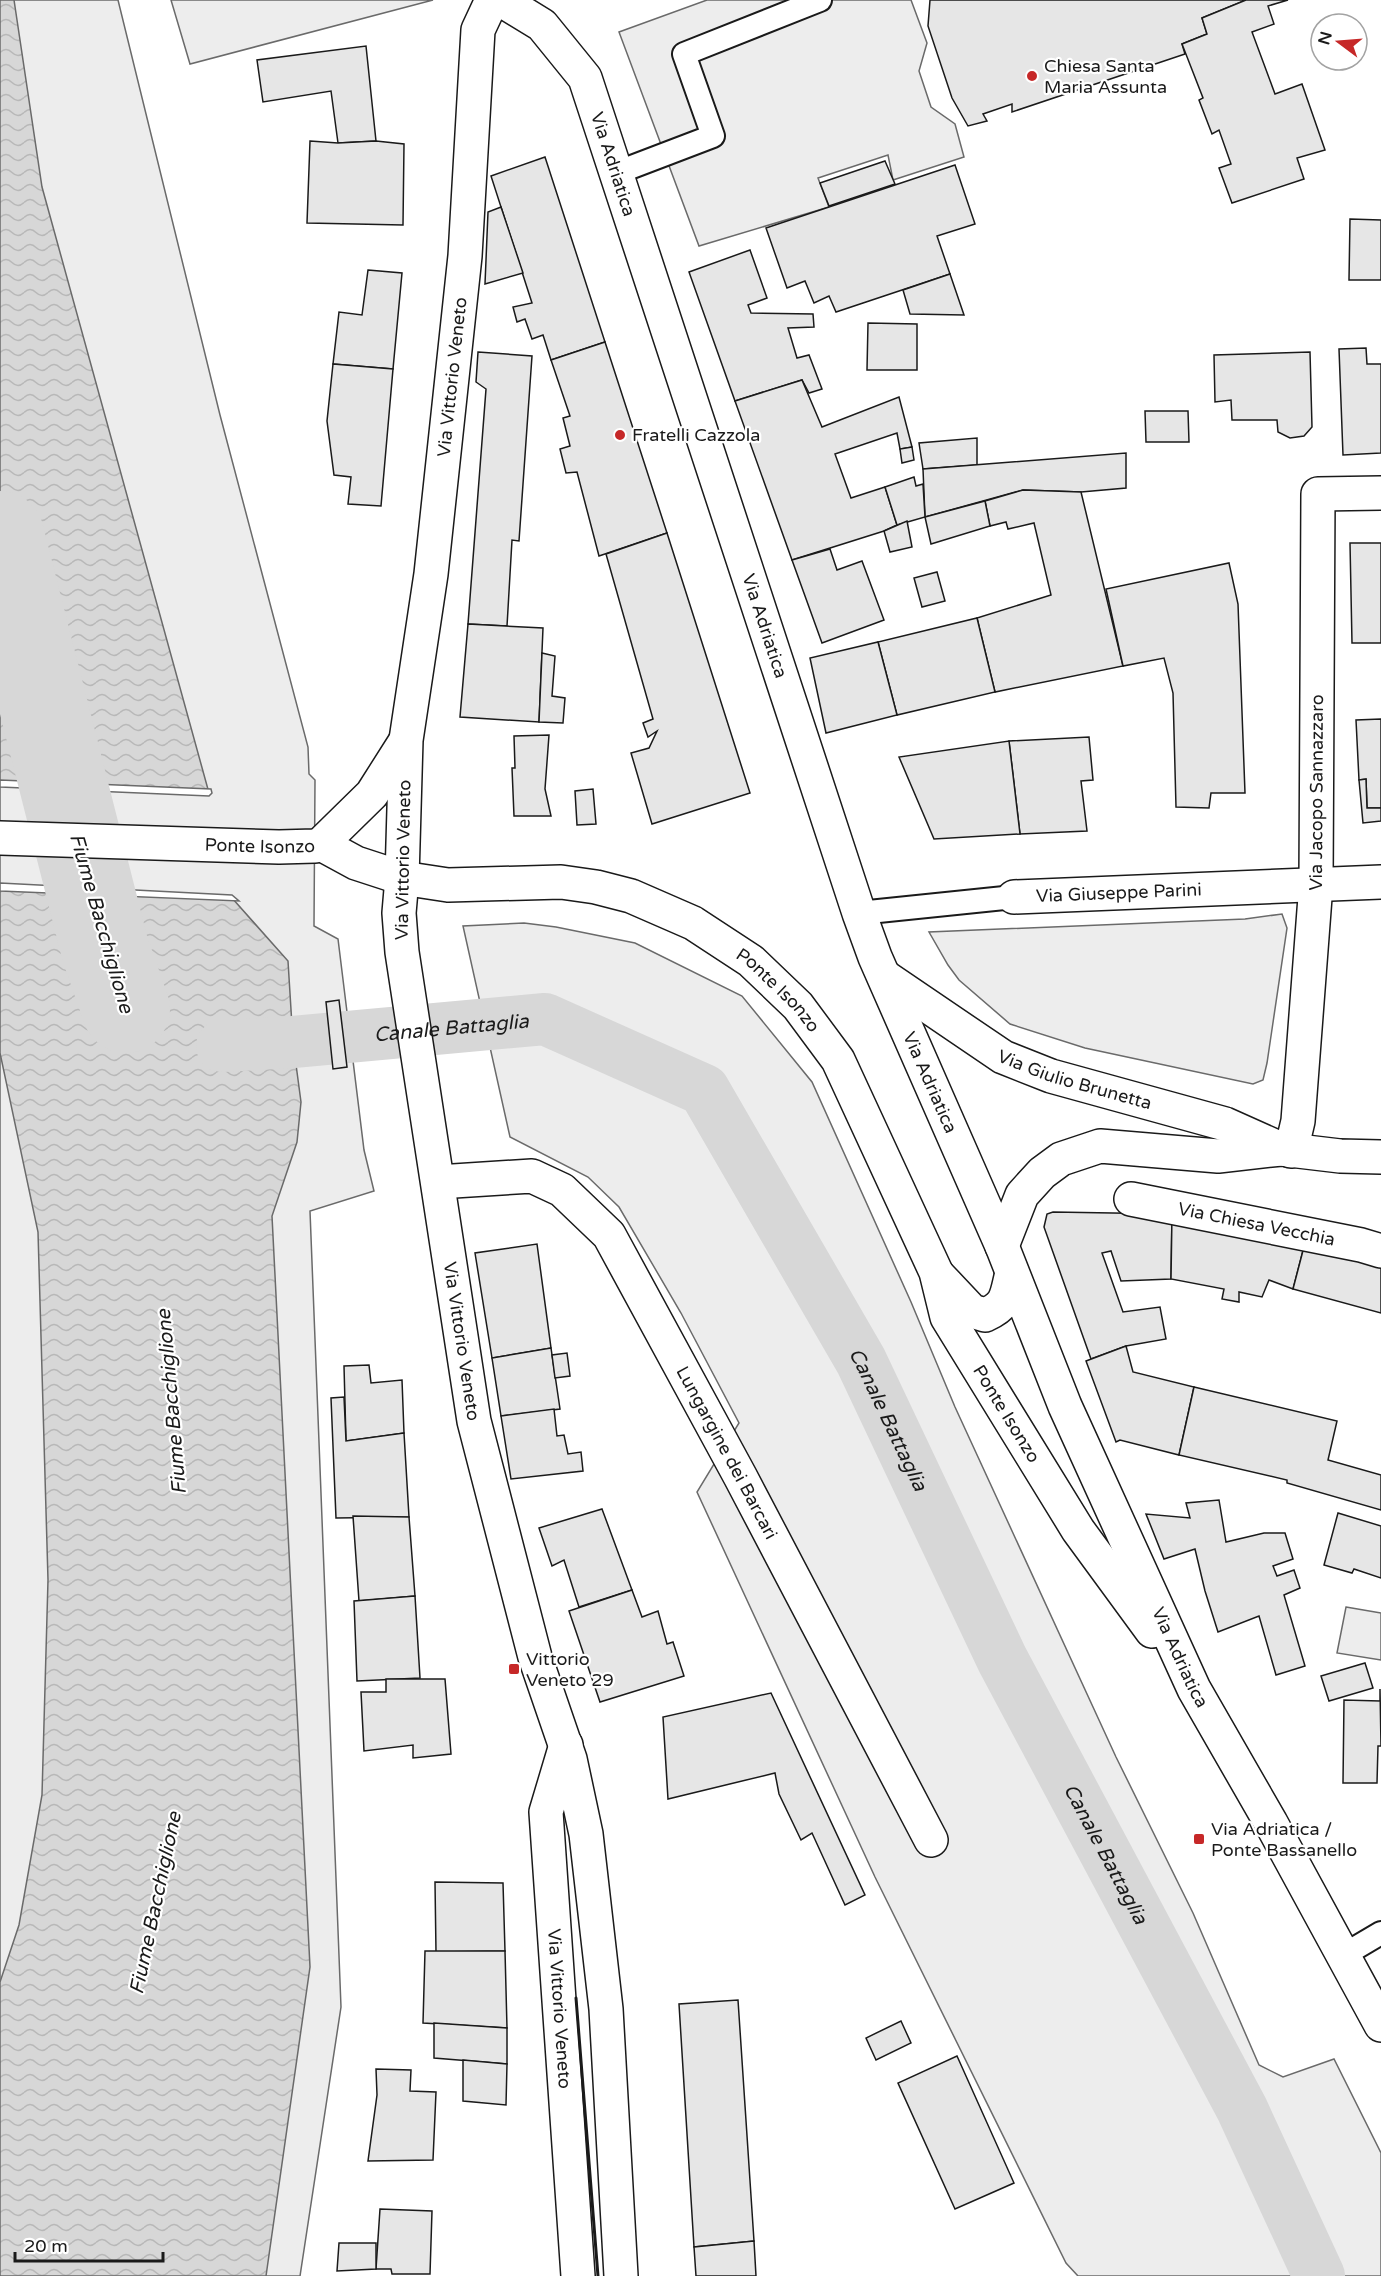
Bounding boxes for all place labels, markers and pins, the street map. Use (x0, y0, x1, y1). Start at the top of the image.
place label: Chiesa Santa Maria Assunta (1044, 55, 1167, 98)
marker: Chiesa Santa Maria Assunta (1025, 69, 1039, 83)
place label: Fratelli Cazzola (632, 424, 760, 446)
marker: Fratelli Cazzola (613, 428, 627, 442)
place label: Vittorio Veneto 29 (526, 1648, 614, 1691)
marker: Vittorio Veneto 29 (507, 1662, 521, 1676)
place label: Via Adriatica / Ponte Bassanello (1211, 1818, 1357, 1861)
marker: Via Adriatica / Ponte Bassanello (1192, 1832, 1206, 1846)

